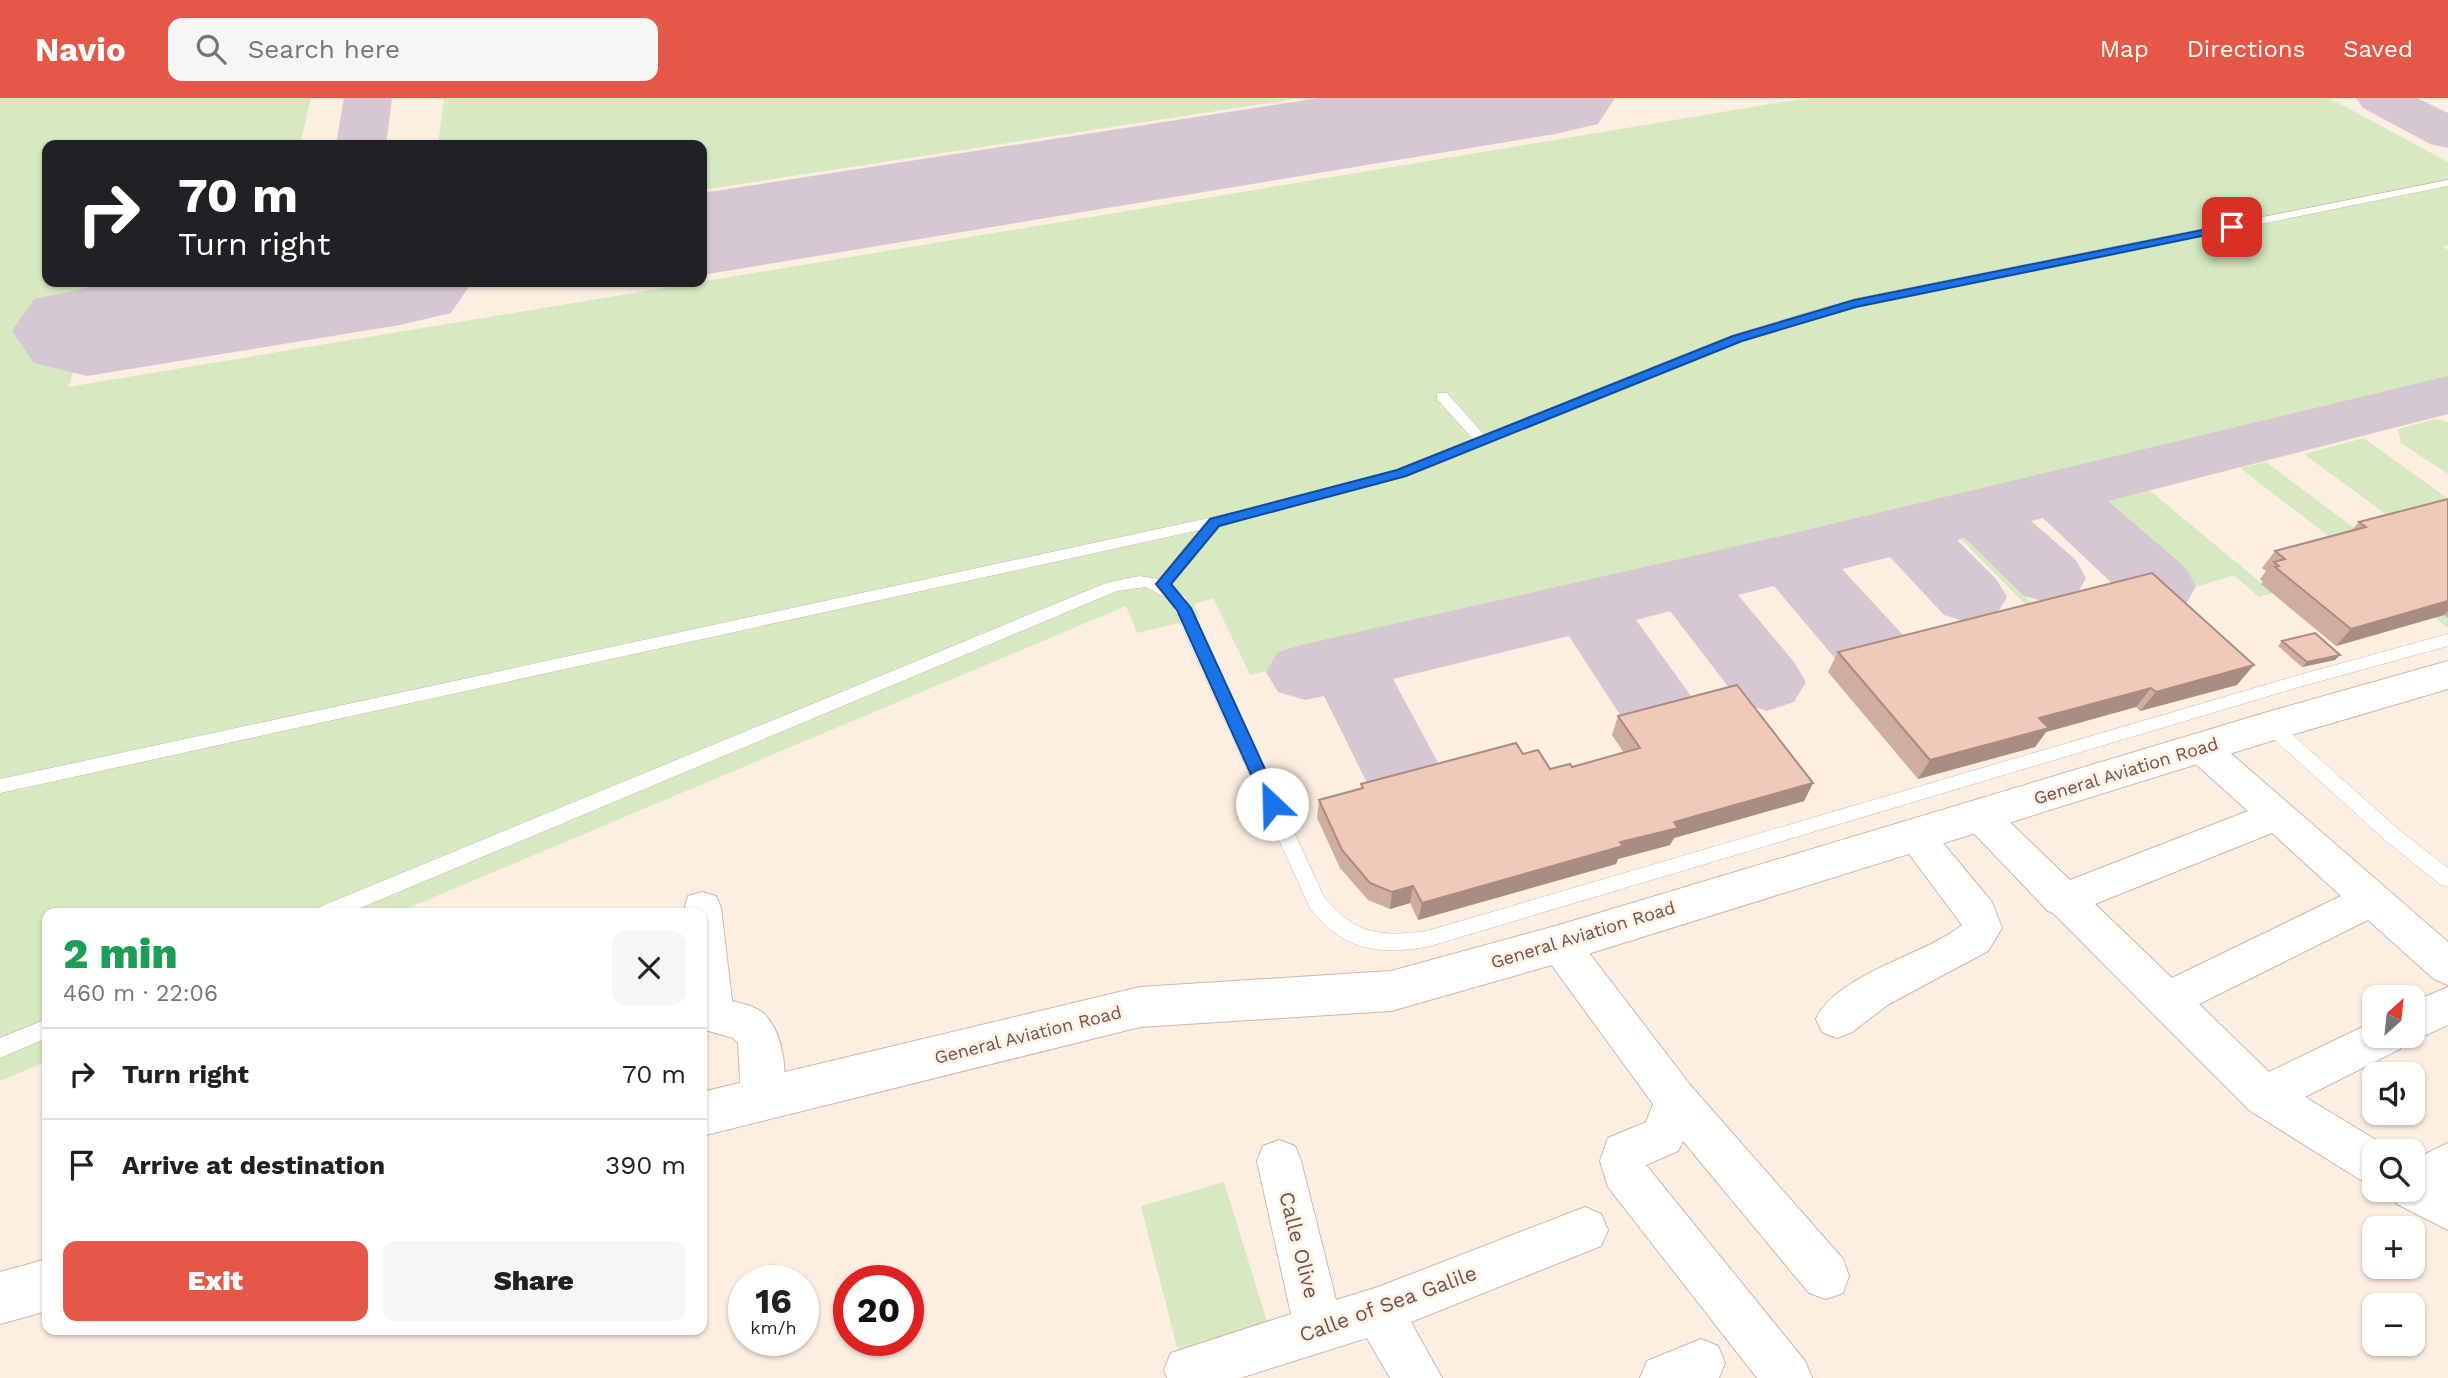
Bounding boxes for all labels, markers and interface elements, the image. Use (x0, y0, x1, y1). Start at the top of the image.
search box (168, 18, 658, 81)
text: Navio (35, 30, 126, 69)
icon: search (192, 30, 230, 68)
text: Search here (248, 34, 400, 64)
text: Map (2100, 35, 2149, 63)
text: Directions (2187, 35, 2305, 63)
text: Saved (2343, 35, 2413, 63)
text: 70 m (178, 166, 298, 224)
icon: right (63, 168, 154, 259)
pin (2202, 197, 2262, 257)
icon: arrive (2213, 208, 2251, 246)
text: Turn right (178, 225, 330, 263)
street label: General Aviation Road (2031, 732, 2221, 809)
position arrow (1235, 767, 1309, 841)
street label: General Aviation Road (1488, 896, 1678, 973)
text: 2 min (63, 929, 177, 978)
button: close (612, 931, 686, 1005)
text: 460 m · 22:06 (63, 980, 218, 1007)
north arrow (2362, 985, 2426, 1048)
map controls (2362, 985, 2425, 1356)
street label: General Aviation Road (932, 1001, 1124, 1068)
icon: right (63, 1055, 101, 1093)
text: Turn right (122, 1059, 249, 1089)
text: 70 m (622, 1059, 686, 1089)
button: sound (2362, 1062, 2425, 1125)
button: search (2362, 1139, 2425, 1202)
icon: arrive (63, 1146, 101, 1184)
text: Arrive at destination (122, 1150, 385, 1180)
text: 390 m (605, 1150, 686, 1180)
street label: Calle Olive (1274, 1189, 1325, 1301)
button: + (2362, 1216, 2425, 1279)
button: Exit (63, 1241, 368, 1321)
button: Share (382, 1241, 686, 1321)
street label: Calle of Sea Galile (1296, 1260, 1480, 1347)
speed limit sign: 20 (833, 1265, 924, 1356)
text: 16 (755, 1280, 792, 1322)
button: − (2362, 1293, 2425, 1356)
text: km/h (750, 1317, 797, 1338)

